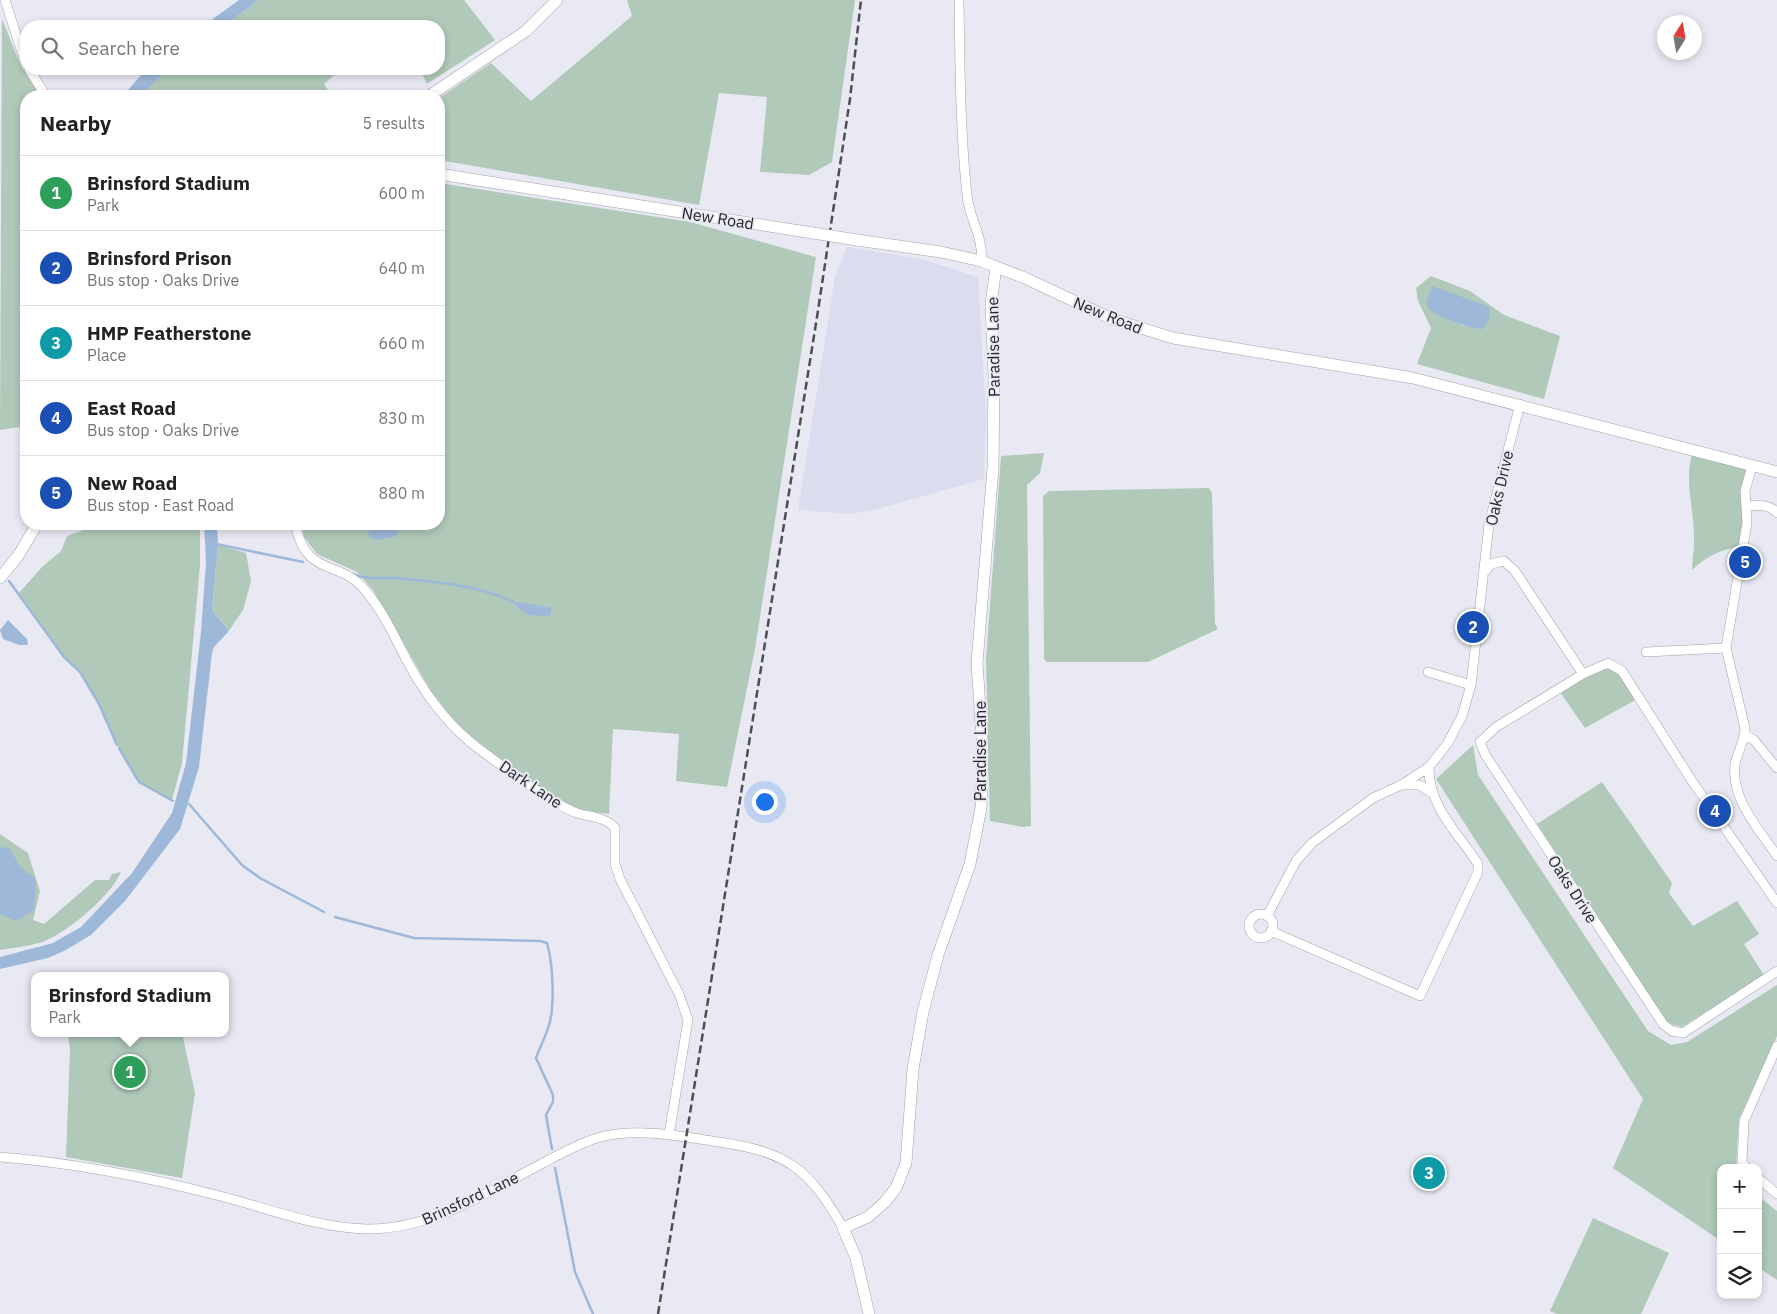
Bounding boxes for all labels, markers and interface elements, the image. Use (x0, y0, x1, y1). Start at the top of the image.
north arrow (1657, 15, 1702, 60)
search box (20, 20, 445, 75)
icon: search (38, 34, 66, 62)
text: Search here (78, 36, 180, 60)
text: Nearby (40, 109, 111, 137)
text: 5 results (362, 113, 425, 133)
text: Brinsford Stadium (87, 171, 250, 195)
text: 1 (51, 183, 61, 203)
text: 600 m (378, 183, 425, 203)
text: Park (87, 195, 119, 215)
street label: New Road (680, 202, 756, 234)
text: Brinsford Prison (87, 246, 232, 270)
text: 2 (51, 258, 61, 278)
text: 640 m (378, 258, 425, 278)
text: Bus stop · Oaks Drive (87, 270, 239, 290)
street label: New Road (1070, 292, 1146, 338)
street label: Paradise Lane (982, 296, 1004, 397)
text: HMP Featherstone (87, 321, 251, 345)
text: 3 (51, 333, 61, 353)
text: 660 m (378, 333, 425, 353)
text: Place (87, 345, 126, 365)
text: East Road (87, 396, 176, 420)
text: 4 (51, 408, 61, 428)
text: 830 m (378, 408, 425, 428)
text: Bus stop · Oaks Drive (87, 420, 239, 440)
street label: Oaks Drive (1481, 448, 1517, 528)
text: New Road (87, 471, 177, 495)
text: 5 (51, 483, 61, 503)
text: 880 m (378, 483, 425, 503)
text: Bus stop · East Road (87, 495, 234, 515)
pin: 5 (1729, 543, 1761, 581)
pin: 2 (1457, 608, 1489, 646)
street label: Paradise Lane (970, 701, 990, 801)
street label: Dark Lane (496, 756, 567, 812)
your location (752, 789, 778, 815)
pin: 4 (1699, 792, 1731, 830)
street label: Oaks Drive (1544, 851, 1602, 927)
popup (31, 972, 229, 1037)
text: Brinsford Stadium (49, 983, 211, 1007)
text: Park (49, 1007, 81, 1027)
pin: 1 (114, 1053, 146, 1091)
pin: 3 (1413, 1154, 1445, 1192)
map controls (1717, 1164, 1762, 1299)
button: + (1717, 1164, 1762, 1209)
street label: Brinsford Lane (418, 1167, 522, 1229)
button: − (1717, 1209, 1762, 1254)
button: layers (1717, 1254, 1762, 1299)

